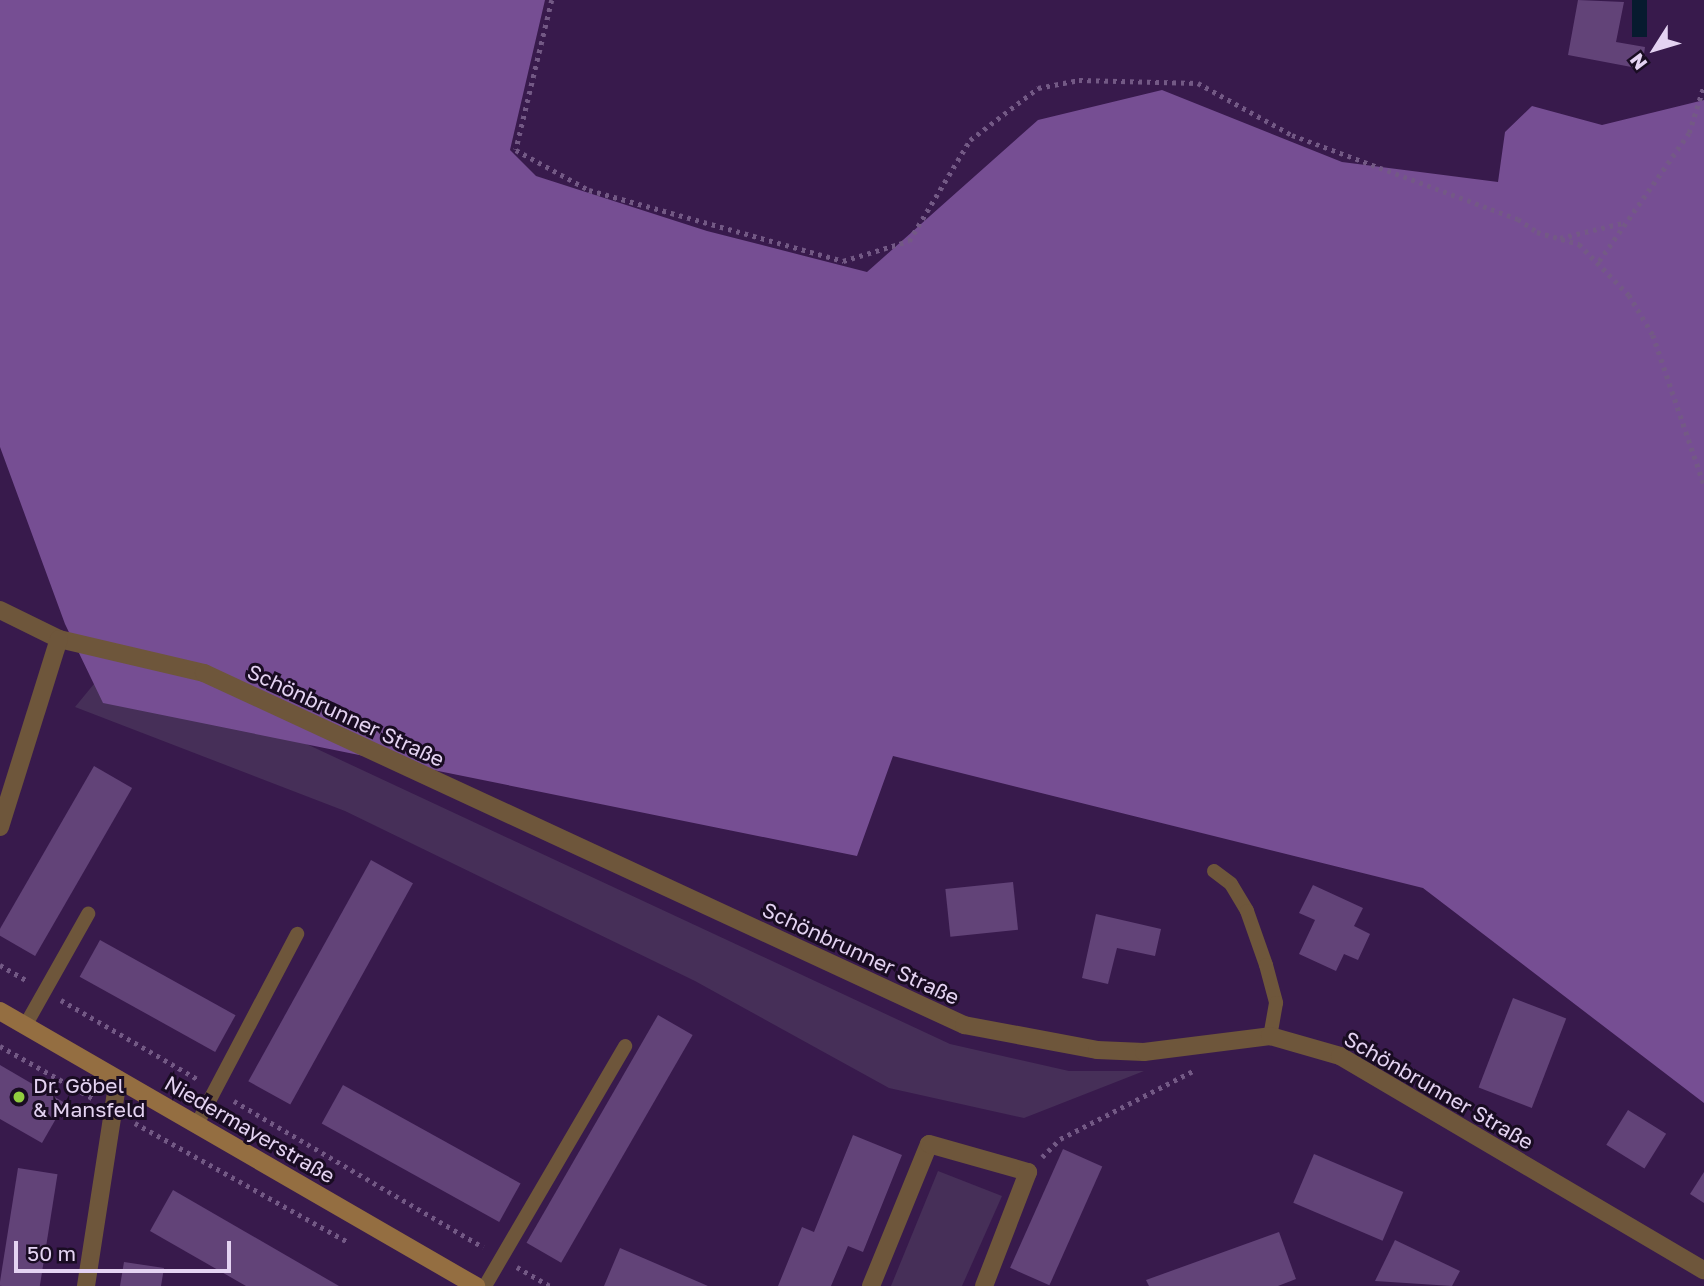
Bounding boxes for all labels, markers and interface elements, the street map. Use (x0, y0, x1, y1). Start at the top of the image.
north arrow (1620, 14, 1690, 84)
text: N (1624, 49, 1651, 75)
street label: Schönbrunner Straße (244, 658, 448, 772)
street label: Schönbrunner Straße (759, 896, 963, 1010)
street label: Schönbrunner Straße (1340, 1026, 1538, 1154)
street label: Niedermayerstraße (160, 1070, 340, 1188)
place label: Dr. Göbel & Mansfeld (33, 1072, 145, 1122)
marker: Dr. Göbel & Mansfeld (11, 1089, 27, 1105)
scale bar (18, 1226, 234, 1270)
text: 50 m (27, 1240, 76, 1266)

